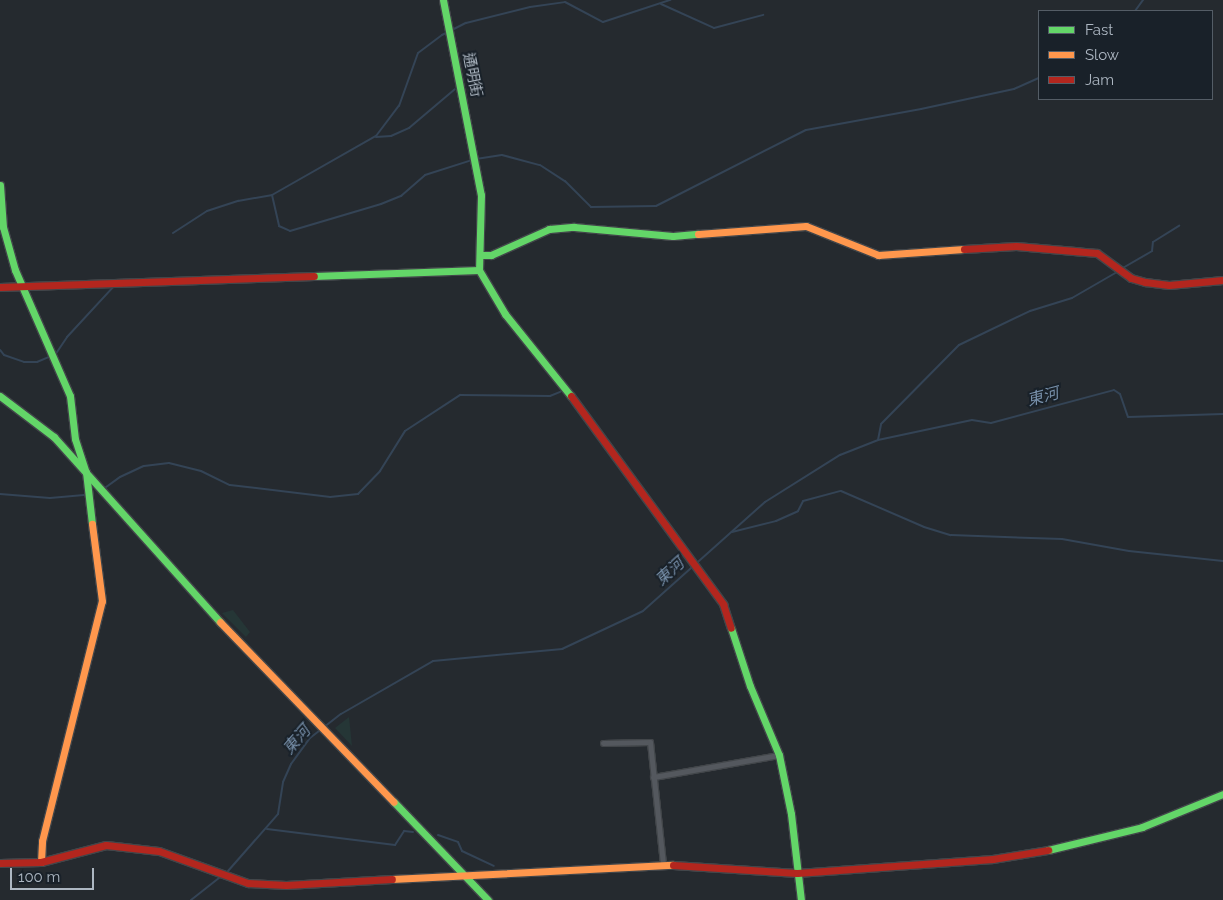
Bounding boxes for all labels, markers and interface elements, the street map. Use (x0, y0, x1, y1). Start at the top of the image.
legend (1038, 10, 1213, 100)
text: Fast (1085, 21, 1113, 39)
text: Slow (1085, 46, 1119, 64)
street label: 通明街 (459, 51, 485, 99)
text: Jam (1085, 71, 1114, 89)
water label: 東河 (1025, 384, 1061, 410)
water label: 東河 (652, 554, 688, 590)
water label: 東河 (279, 722, 315, 758)
scale bar (12, 858, 96, 890)
text: 100 m (18, 868, 60, 886)

